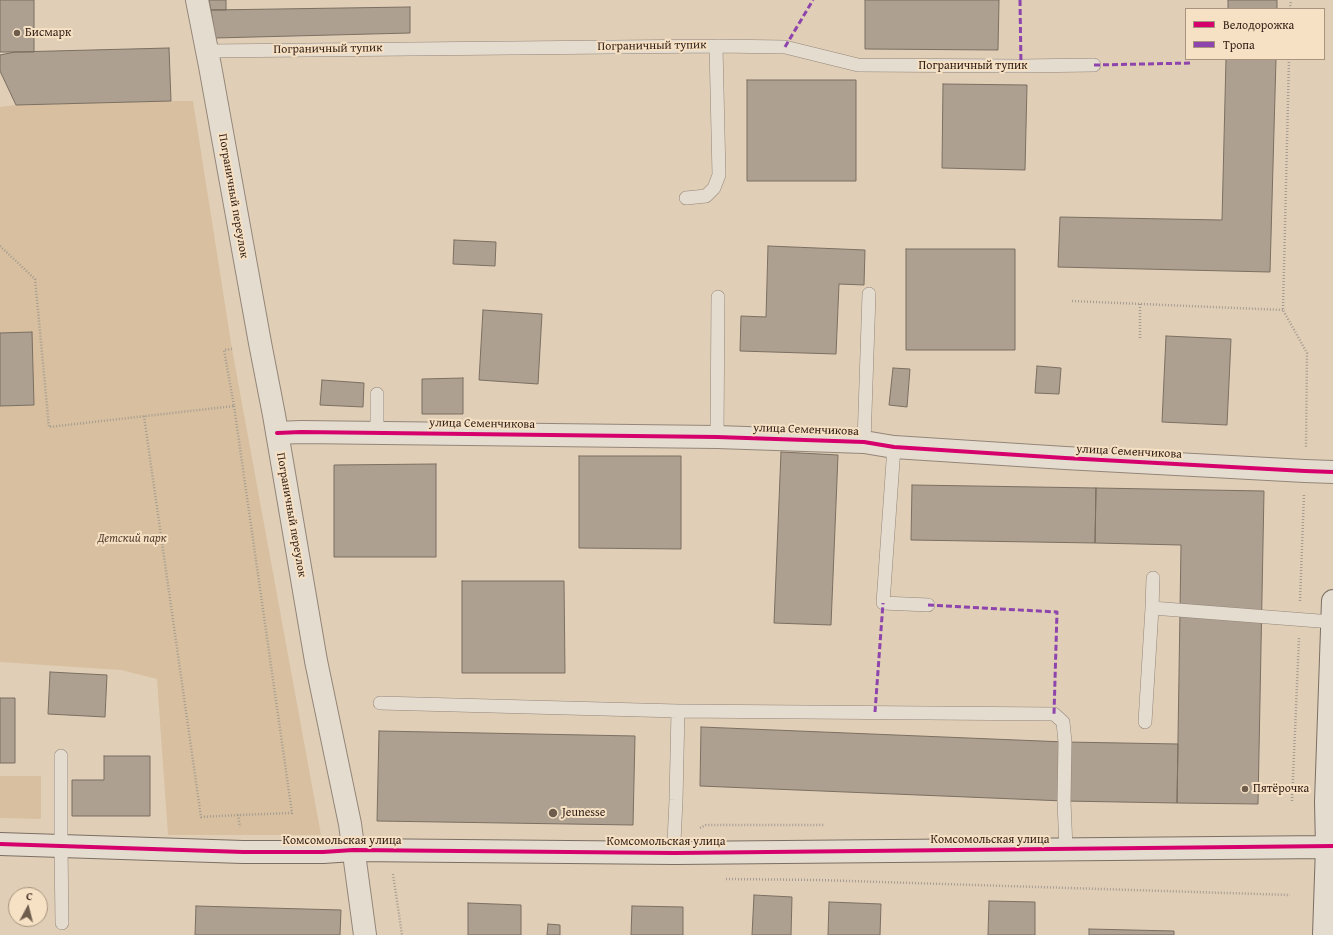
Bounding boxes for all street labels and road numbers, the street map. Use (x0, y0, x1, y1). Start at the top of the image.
street label: Пограничный тупик (597, 38, 707, 54)
street label: Пограничный тупик (273, 41, 383, 57)
street label: Пограничный тупик (919, 59, 1027, 73)
street label: Пограничный переулок (215, 133, 251, 259)
street label: улица Семенчикова (429, 416, 535, 432)
street label: улица Семенчикова (753, 421, 859, 439)
street label: улица Семенчикова (1076, 442, 1182, 462)
street label: Пограничный переулок (273, 452, 309, 578)
street label: Комсомольская улица (931, 833, 1049, 847)
street label: Комсомольская улица (283, 834, 401, 848)
street label: Комсомольская улица (607, 835, 725, 849)

